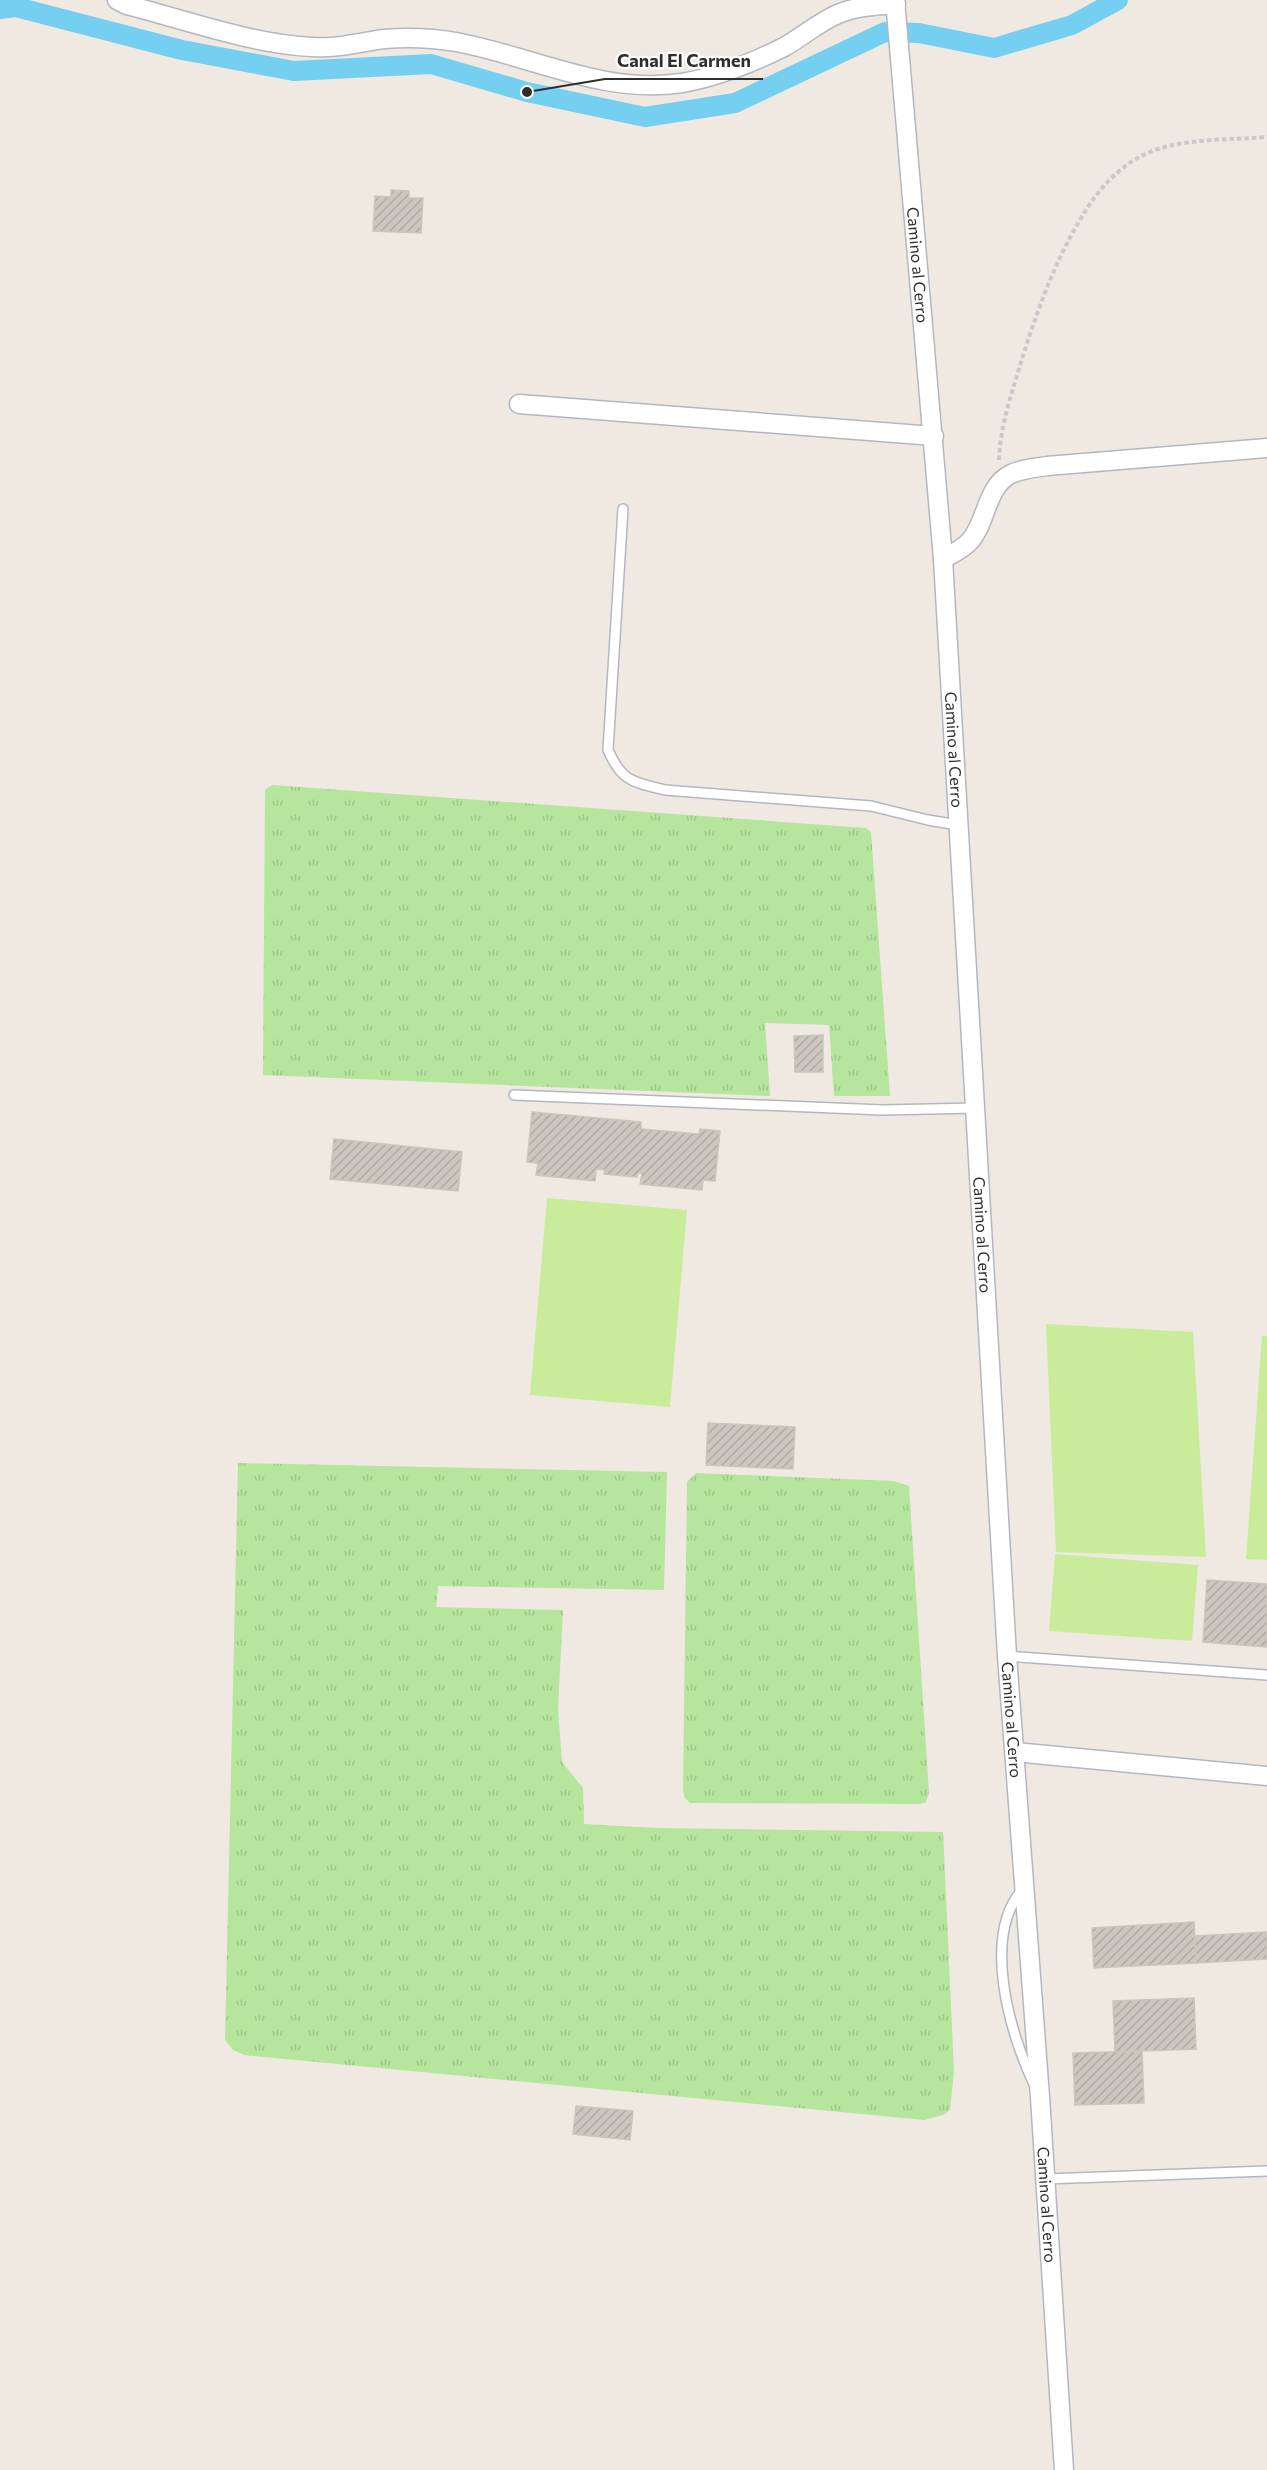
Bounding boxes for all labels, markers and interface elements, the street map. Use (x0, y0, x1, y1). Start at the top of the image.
callout: Canal El Carmen (605, 43, 763, 79)
text: Canal El Carmen (617, 49, 751, 71)
street label: Camino al Cerro (904, 206, 933, 324)
street label: Camino al Cerro (942, 691, 967, 808)
street label: Camino al Cerro (970, 1176, 996, 1293)
street label: Camino al Cerro (998, 1661, 1026, 1779)
street label: Camino al Cerro (1034, 2146, 1061, 2263)

